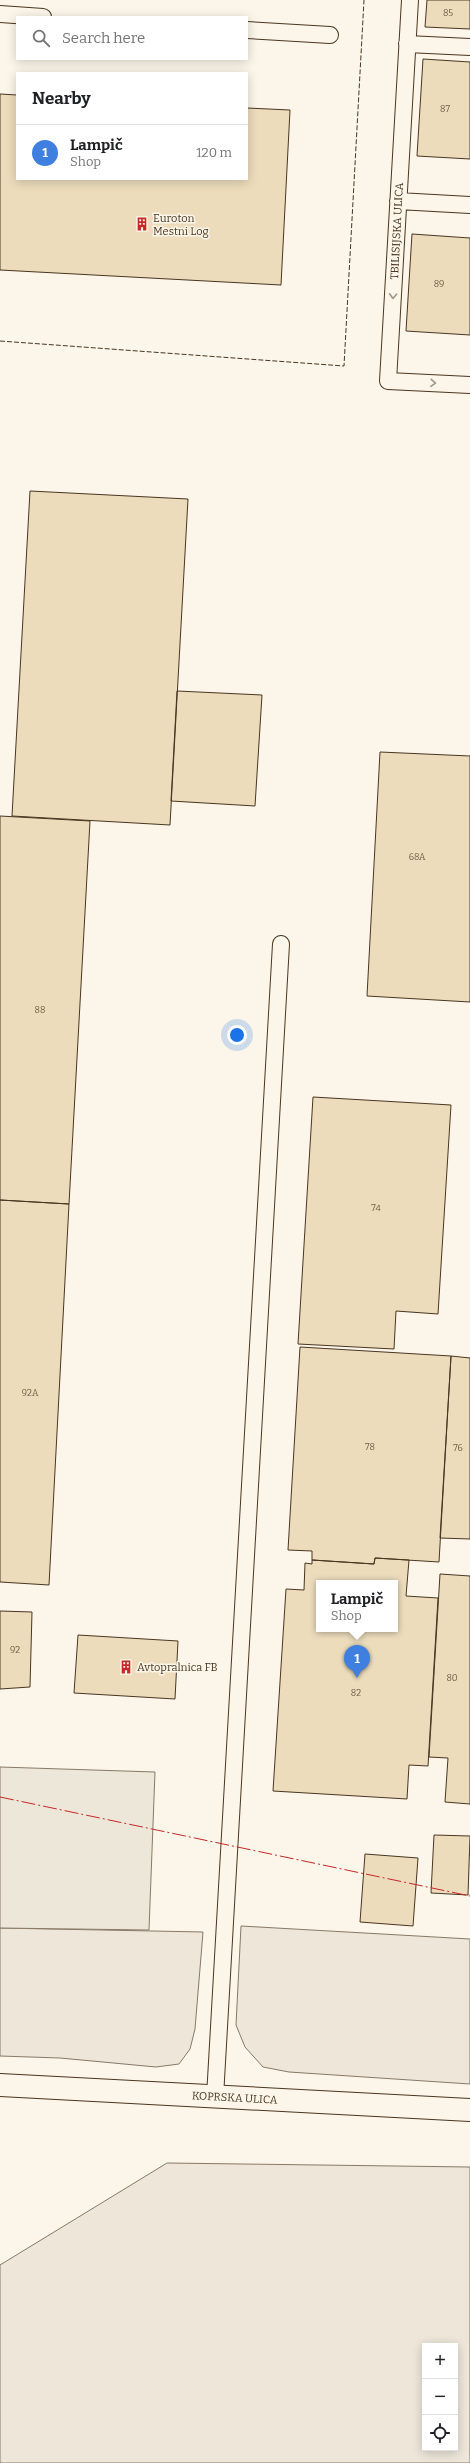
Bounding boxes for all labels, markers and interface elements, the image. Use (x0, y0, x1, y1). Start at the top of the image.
house number: 85 (443, 8, 453, 18)
search box (16, 16, 248, 60)
icon: search (30, 27, 52, 49)
text: Search here (62, 29, 145, 47)
text: Nearby (32, 88, 91, 109)
house number: 87 (440, 104, 450, 114)
text: Lampič (70, 136, 123, 154)
text: 1 (42, 145, 48, 160)
text: 120 m (196, 145, 232, 160)
text: Shop (70, 154, 101, 169)
street label: TBILISIJSKA ULICA (388, 182, 406, 280)
place label: Euroton Mestni Log (153, 212, 209, 238)
building icon: Euroton Mestni Log (134, 216, 150, 232)
house number: 89 (434, 279, 444, 289)
one-way arrow (389, 293, 397, 299)
one-way arrow (430, 379, 436, 388)
house number: 68A (409, 852, 426, 862)
house number: 88 (35, 1005, 45, 1015)
your location (227, 1025, 247, 1045)
house number: 74 (371, 1203, 382, 1213)
house number: 92A (22, 1388, 39, 1398)
house number: 78 (365, 1442, 375, 1452)
house number: 76 (453, 1443, 463, 1453)
popup (316, 1580, 398, 1632)
text: Lampič (331, 1590, 383, 1608)
text: Shop (331, 1608, 362, 1623)
house number: 92 (10, 1645, 20, 1655)
pin: 1 (344, 1645, 370, 1678)
building icon: Avtopralnica FB (118, 1659, 134, 1675)
place label: Avtopralnica FB (137, 1661, 218, 1674)
house number: 80 (446, 1673, 458, 1683)
house number: 82 (351, 1688, 361, 1698)
street label: KOPRSKA ULICA (192, 2089, 278, 2106)
map controls (422, 2343, 458, 2451)
button: + (422, 2343, 458, 2379)
button: − (422, 2379, 458, 2415)
button: locate (422, 2415, 458, 2451)

